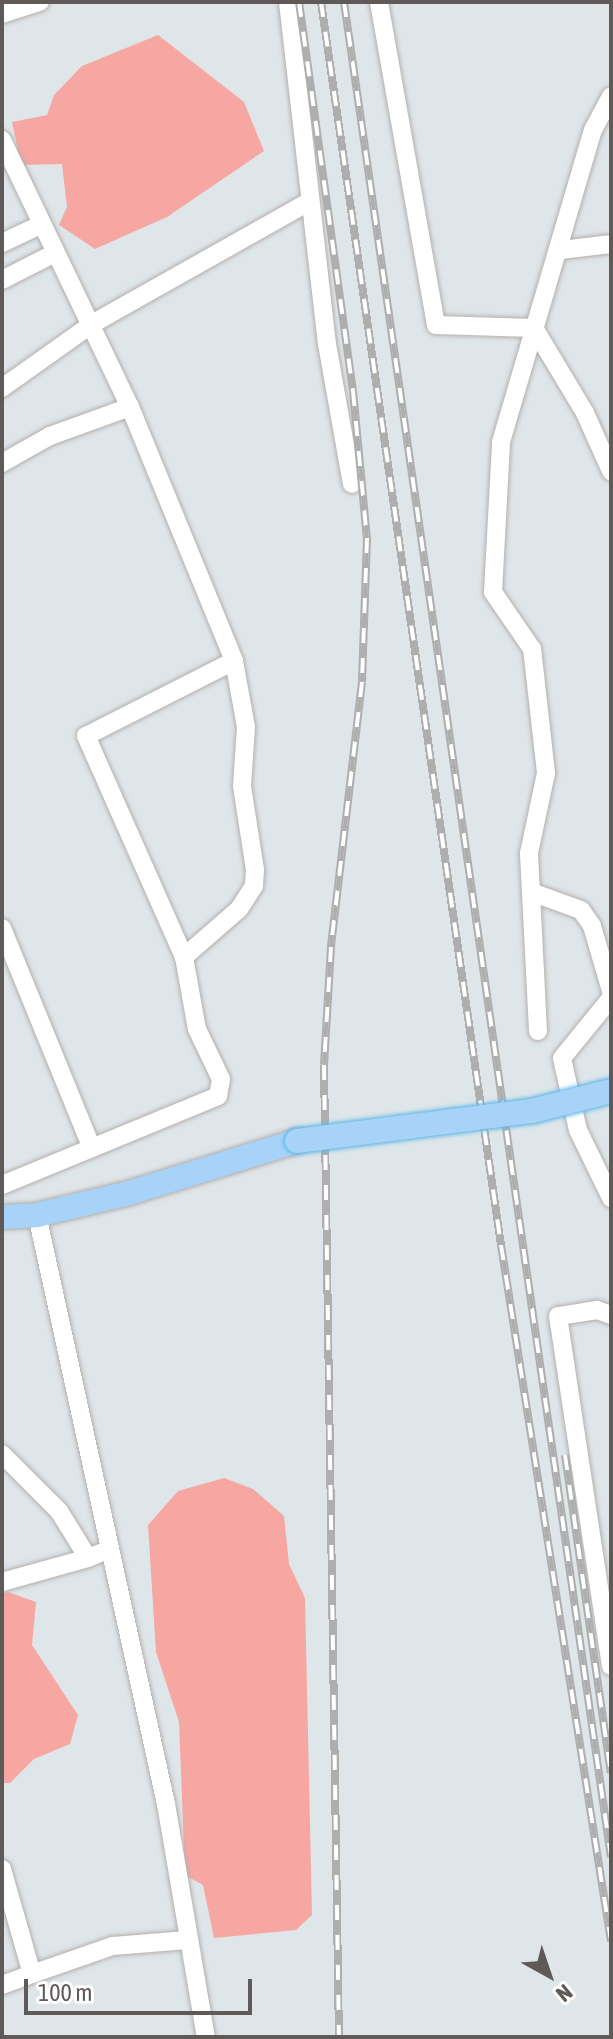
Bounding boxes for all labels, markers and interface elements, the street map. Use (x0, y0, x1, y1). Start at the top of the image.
north arrow (509, 1935, 589, 2015)
scale bar (28, 1963, 256, 2013)
text: 100 m (38, 1979, 92, 2006)
text: N (551, 1979, 578, 2008)

